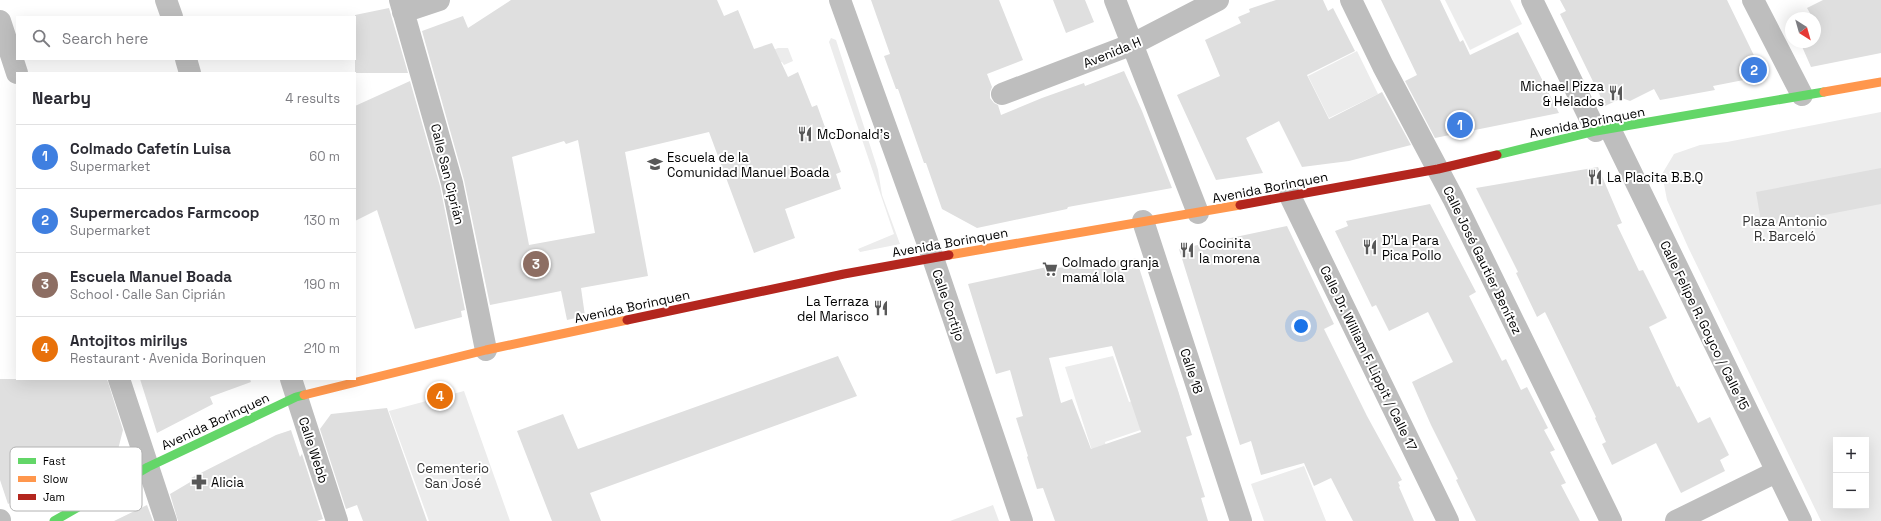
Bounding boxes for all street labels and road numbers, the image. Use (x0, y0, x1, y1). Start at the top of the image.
street label: Avenida H (1081, 33, 1144, 72)
street label: Avenida Borinquen (1528, 103, 1646, 142)
street label: Calle San Ciprián (427, 122, 468, 226)
street label: Avenida Borinquen (1211, 168, 1329, 207)
street label: Calle José Gautier Benítez (1439, 183, 1526, 337)
street label: Avenida Borinquen (891, 224, 1009, 261)
street label: Calle Felipe R. Goyco / Calle 15 (1656, 238, 1753, 413)
street label: Calle Dr. William F. Lippit / Calle 17 (1316, 263, 1421, 454)
street label: Calle Cortijo (928, 267, 969, 343)
street label: Avenida Borinquen (573, 286, 691, 327)
street label: Calle 18 (1176, 346, 1207, 396)
street label: Avenida Borinquen (158, 389, 272, 454)
street label: Calle Webb (295, 415, 332, 485)

